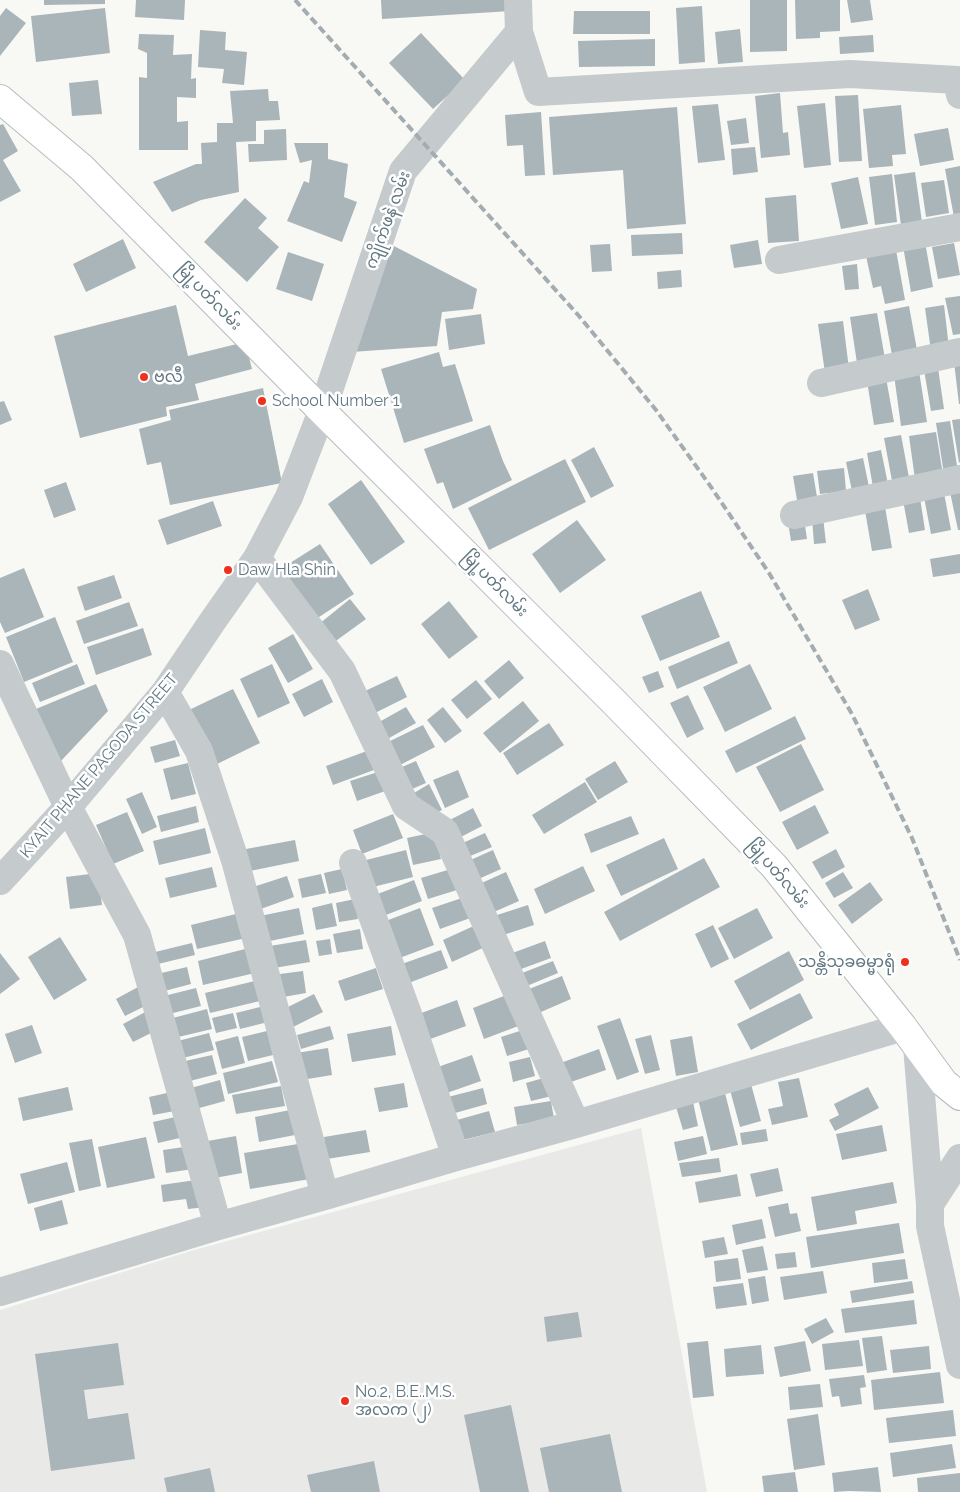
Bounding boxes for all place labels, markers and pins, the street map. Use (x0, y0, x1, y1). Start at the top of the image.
place label: ဗလီ (154, 367, 183, 387)
marker: ဗလီ (138, 371, 150, 383)
place label: School Number 1 (272, 391, 400, 411)
marker: School Number 1 (256, 395, 268, 407)
place label: Daw Hla Shin (238, 560, 336, 580)
marker: Daw Hla Shin (222, 564, 234, 576)
place label: သန္တိသုခဓမ္မာရုံ (798, 952, 895, 972)
marker: သန္တိသုခဓမ္မာရုံ (899, 956, 911, 968)
place label: No.2, B.E..M.S. အလက (၂) (355, 1382, 455, 1420)
marker: No.2, B.E..M.S. အလက (၂) (339, 1395, 351, 1407)

